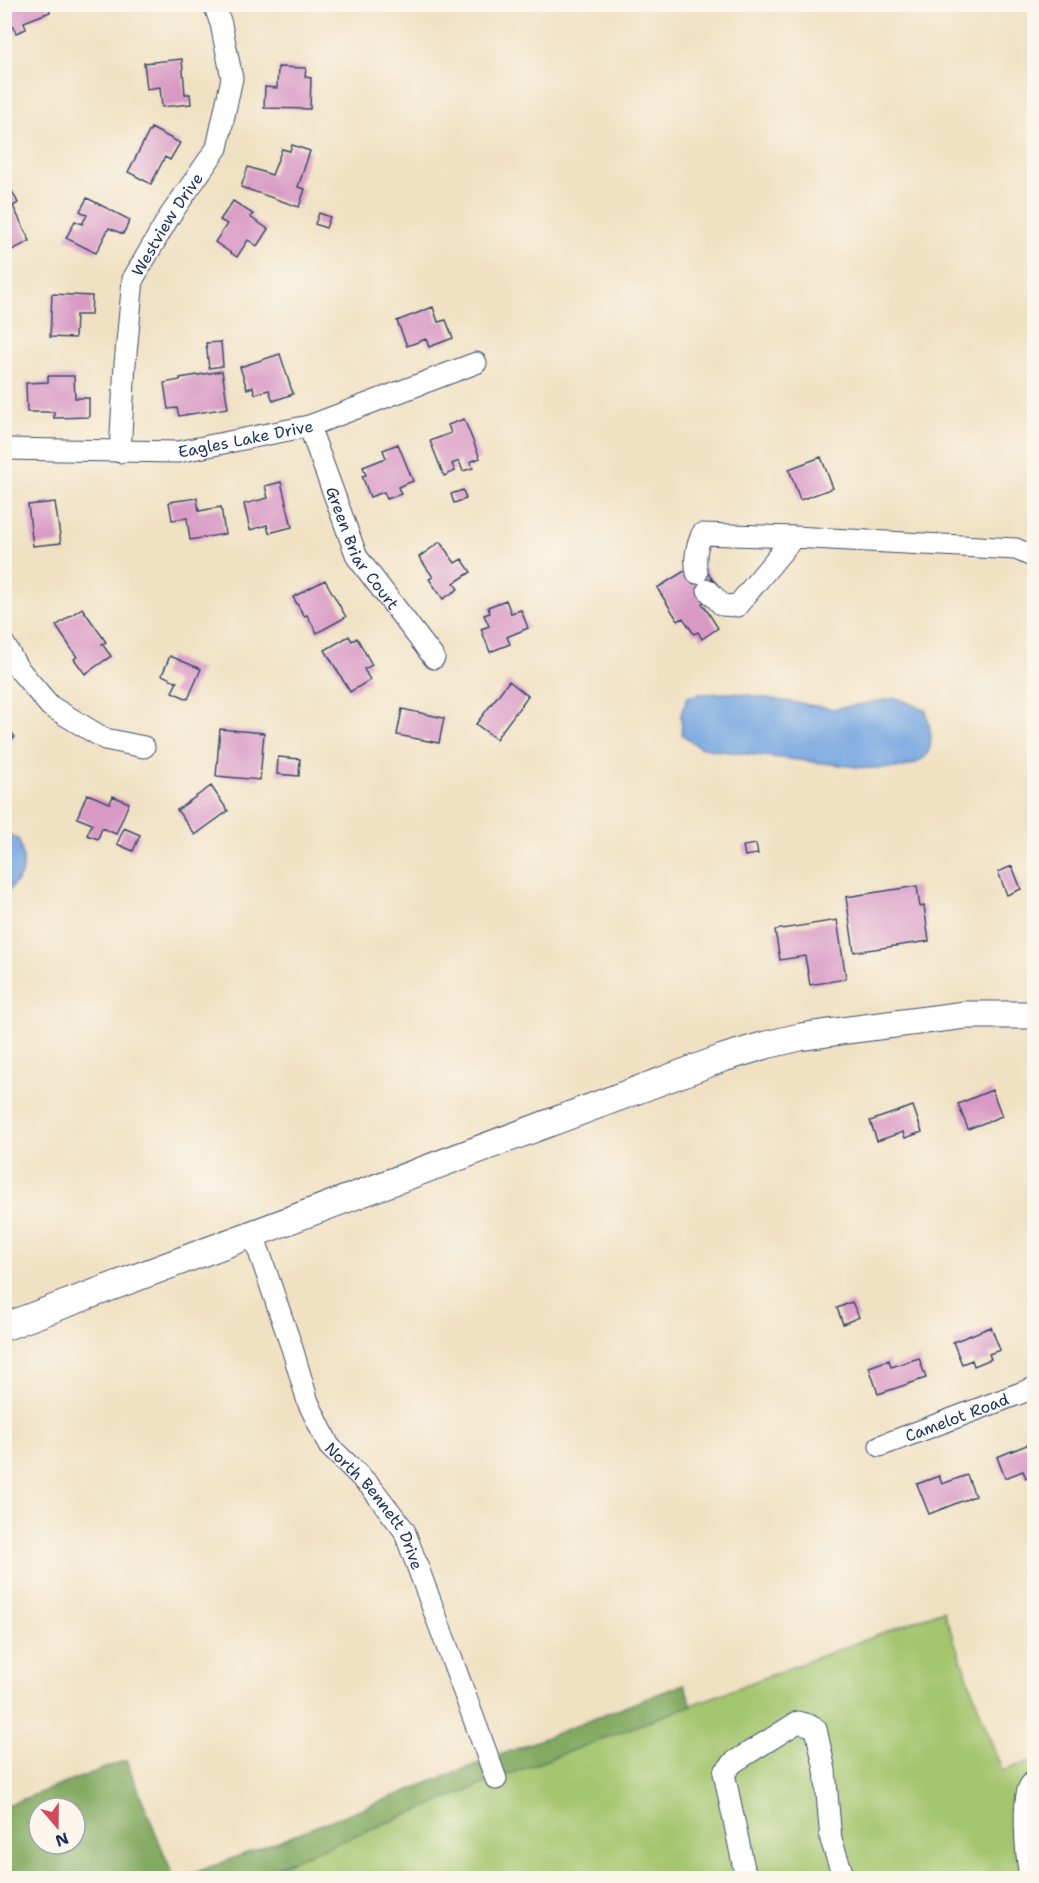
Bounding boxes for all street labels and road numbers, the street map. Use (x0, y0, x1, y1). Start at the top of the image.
street label: Westview Drive (127, 169, 208, 280)
street label: Eagles Lake Drive (176, 415, 315, 463)
street label: Green Briar Court (321, 484, 403, 614)
street label: Camelot Road (902, 1389, 1012, 1447)
street label: North Bennett Drive (320, 1438, 428, 1573)

